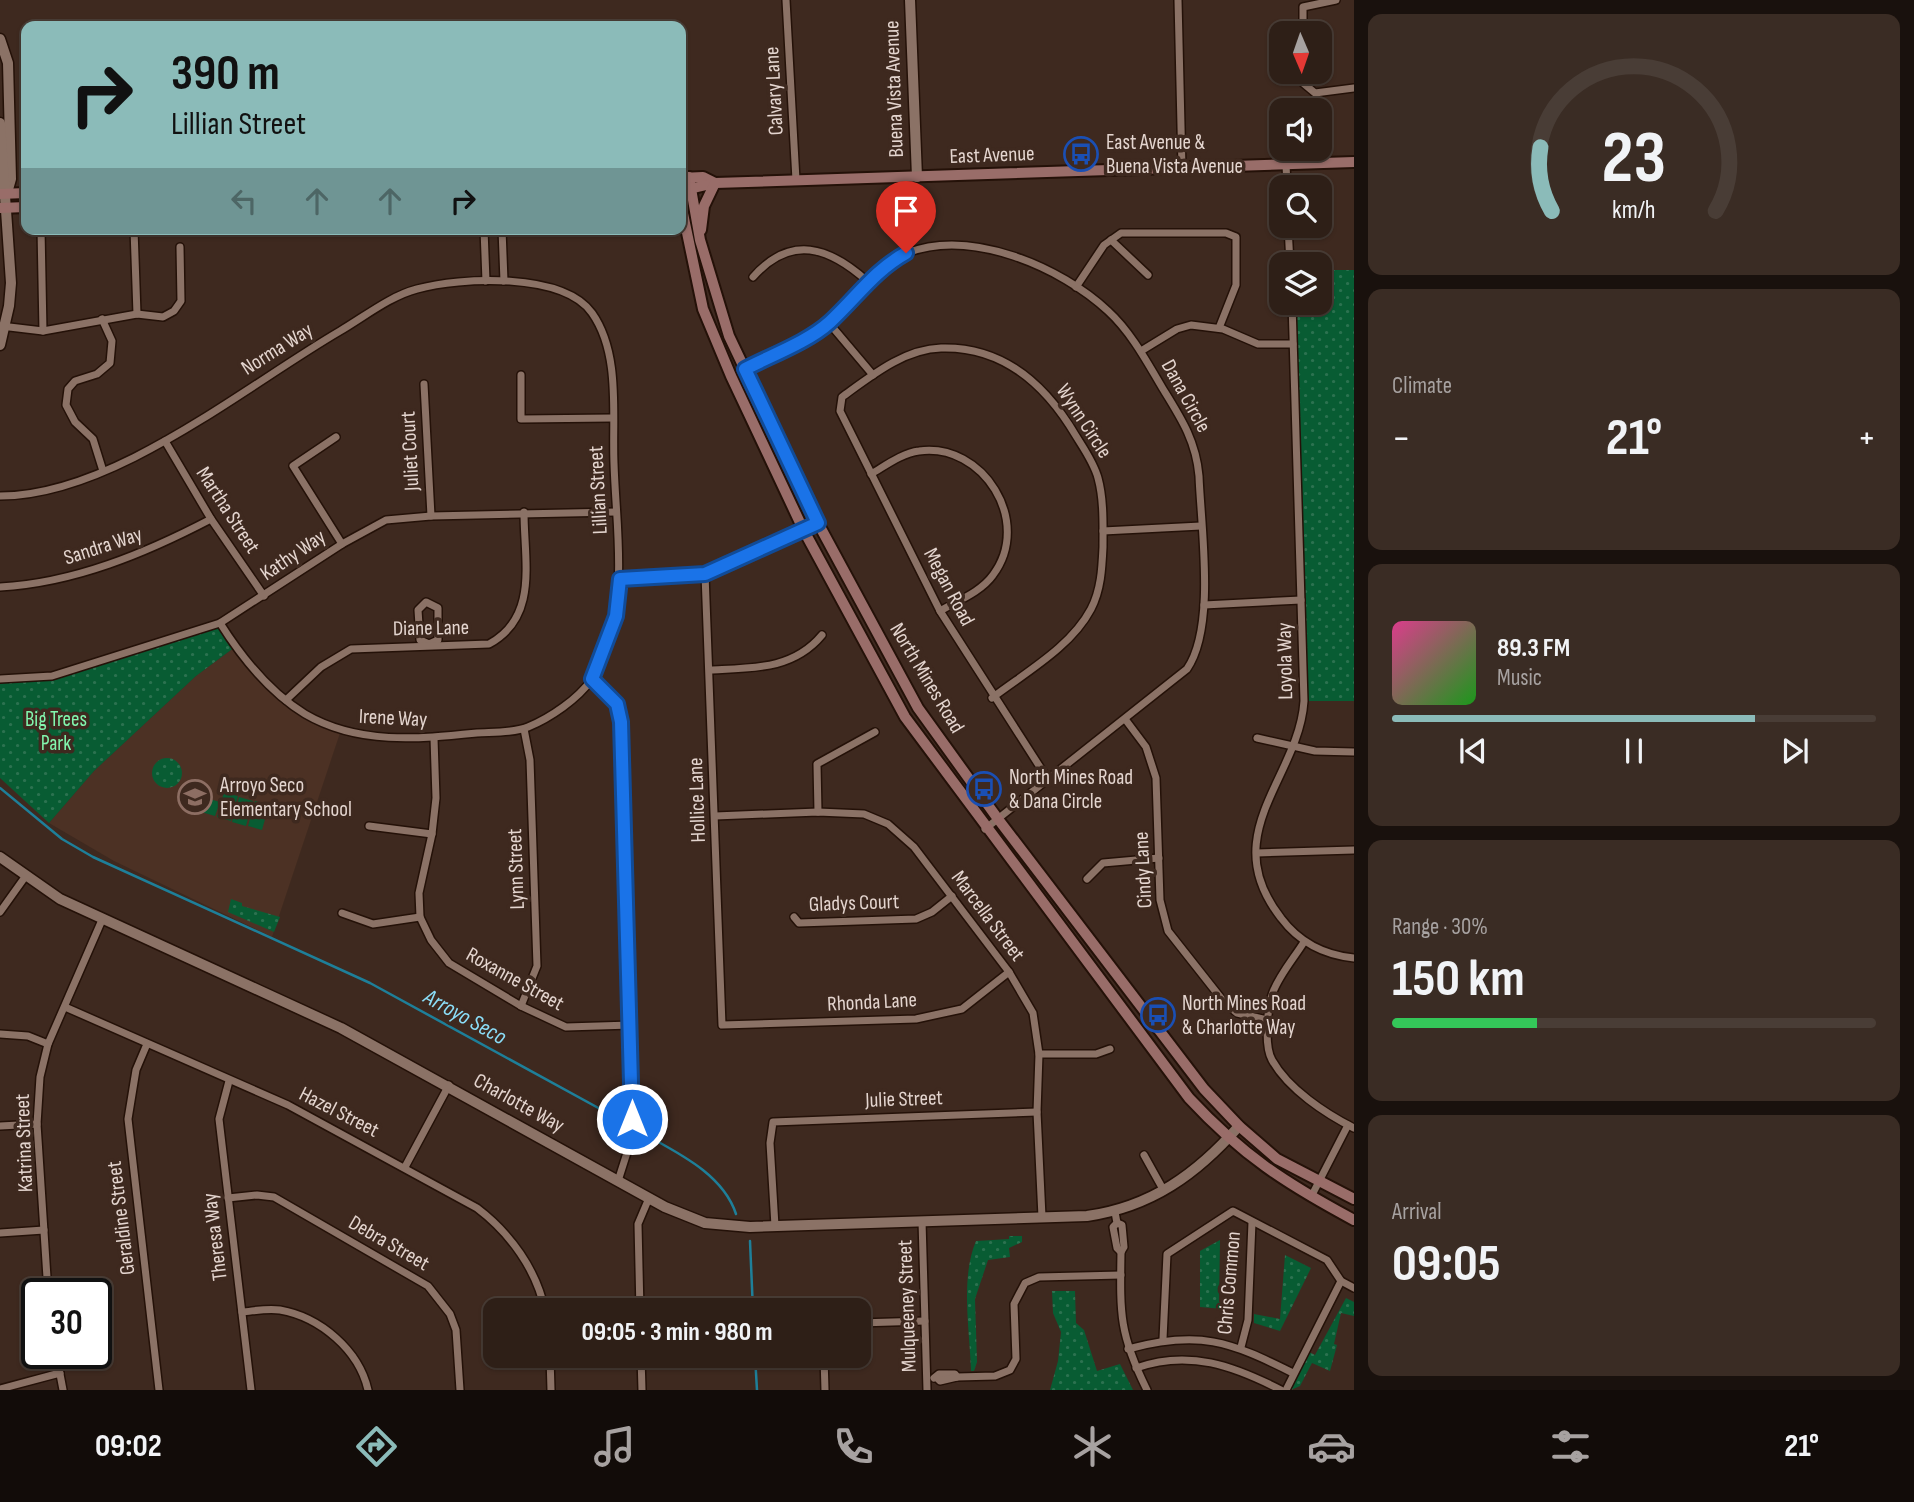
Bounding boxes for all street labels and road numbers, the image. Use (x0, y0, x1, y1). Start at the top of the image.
street label: Buena Vista Avenue (879, 20, 909, 158)
street label: Calvary Lane (759, 46, 789, 136)
street label: East Avenue (949, 141, 1035, 169)
street label: Norma Way (237, 317, 317, 381)
street label: Dana Circle (1156, 355, 1216, 437)
street label: Wynn Circle (1051, 379, 1117, 463)
street label: Juliet Court (395, 411, 425, 492)
street label: Lillian Street (583, 445, 613, 535)
street label: Martha Street (191, 462, 265, 558)
street label: Sandra Way (61, 522, 145, 570)
street label: Kathy Way (256, 524, 330, 586)
street label: Megan Road (918, 544, 980, 630)
street label: Diane Lane (393, 615, 469, 641)
street label: North Mines Road (884, 618, 970, 738)
street label: Loyola Way (1272, 622, 1298, 700)
street label: Irene Way (358, 704, 428, 732)
street label: Hollice Lane (683, 757, 711, 843)
street label: Lynn Street (502, 828, 530, 910)
street label: Cindy Lane (1129, 831, 1157, 909)
street label: Marcella Street (946, 866, 1030, 966)
street label: Gladys Court (808, 889, 900, 917)
street label: Roxanne Street (462, 942, 568, 1016)
street label: Rhonda Lane (826, 987, 918, 1017)
street label: Charlotte Way (469, 1068, 569, 1138)
street label: Hazel Street (295, 1081, 383, 1143)
street label: Julie Street (864, 1085, 943, 1113)
street label: Katrina Street (10, 1093, 38, 1193)
street label: Geraldine Street (102, 1160, 140, 1276)
street label: Theresa Way (197, 1192, 233, 1282)
street label: Debra Street (344, 1210, 434, 1276)
street label: Chris Common (1212, 1230, 1246, 1336)
street label: Mulqueeney Street (892, 1239, 922, 1373)

